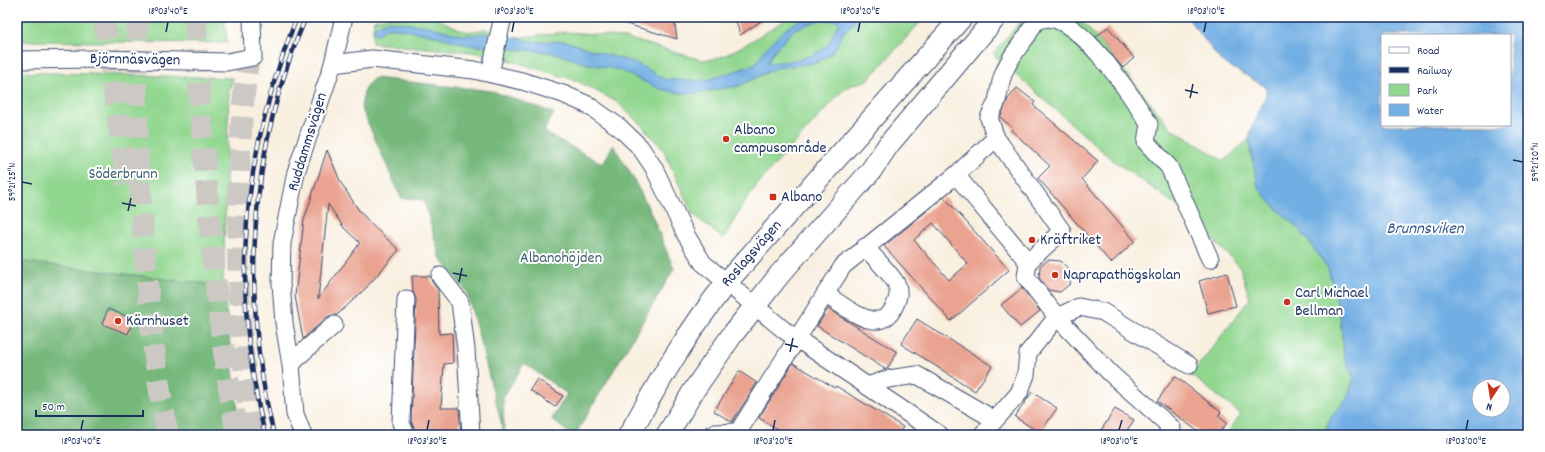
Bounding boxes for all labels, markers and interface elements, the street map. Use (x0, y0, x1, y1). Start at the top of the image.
text: 18°03'40"E (149, 5, 188, 19)
text: 18°03'30"E (494, 5, 534, 19)
text: 18°03'20"E (840, 5, 880, 19)
text: 18°03'10"E (1187, 5, 1225, 19)
legend (1381, 34, 1511, 126)
text: Road (1417, 43, 1439, 60)
street label: Björnnäsvägen (90, 48, 180, 72)
text: Railway (1417, 63, 1453, 80)
text: Park (1417, 83, 1438, 100)
street label: Ruddammsvägen (282, 90, 334, 194)
text: Water (1417, 103, 1444, 120)
place label: Albano campusområde (734, 119, 827, 160)
marker: Albano campusområde (721, 134, 731, 144)
text: 59°21'20"N (1529, 142, 1543, 182)
text: 59°21'25"N (6, 163, 20, 201)
park label: Söderbrunn (88, 163, 158, 186)
place label: Albano (781, 186, 823, 209)
marker: Albano (768, 192, 778, 202)
street label: Roslagsvägen (716, 215, 788, 293)
water label: Brunnsviken (1386, 218, 1465, 242)
place label: Kräftriket (1040, 229, 1101, 252)
marker: Kräftriket (1027, 235, 1037, 245)
park label: Albanohöjden (520, 247, 602, 270)
place label: Naprapathögskolan (1063, 264, 1181, 287)
marker: Naprapathögskolan (1050, 270, 1060, 280)
place label: Carl Michael Bellman (1295, 282, 1368, 323)
marker: Carl Michael Bellman (1282, 297, 1292, 307)
place label: Kärnhuset (126, 310, 189, 333)
marker: Kärnhuset (113, 316, 123, 326)
north arrow (1471, 378, 1511, 418)
scale bar (36, 392, 143, 418)
text: N (1484, 397, 1494, 414)
text: 50 m (42, 399, 65, 416)
text: 18°03'40"E (62, 435, 101, 449)
text: 18°03'30"E (407, 435, 447, 449)
text: 18°03'20"E (753, 435, 793, 449)
text: 18°03'10"E (1100, 435, 1138, 449)
text: 18°03'00"E (1446, 435, 1487, 449)

